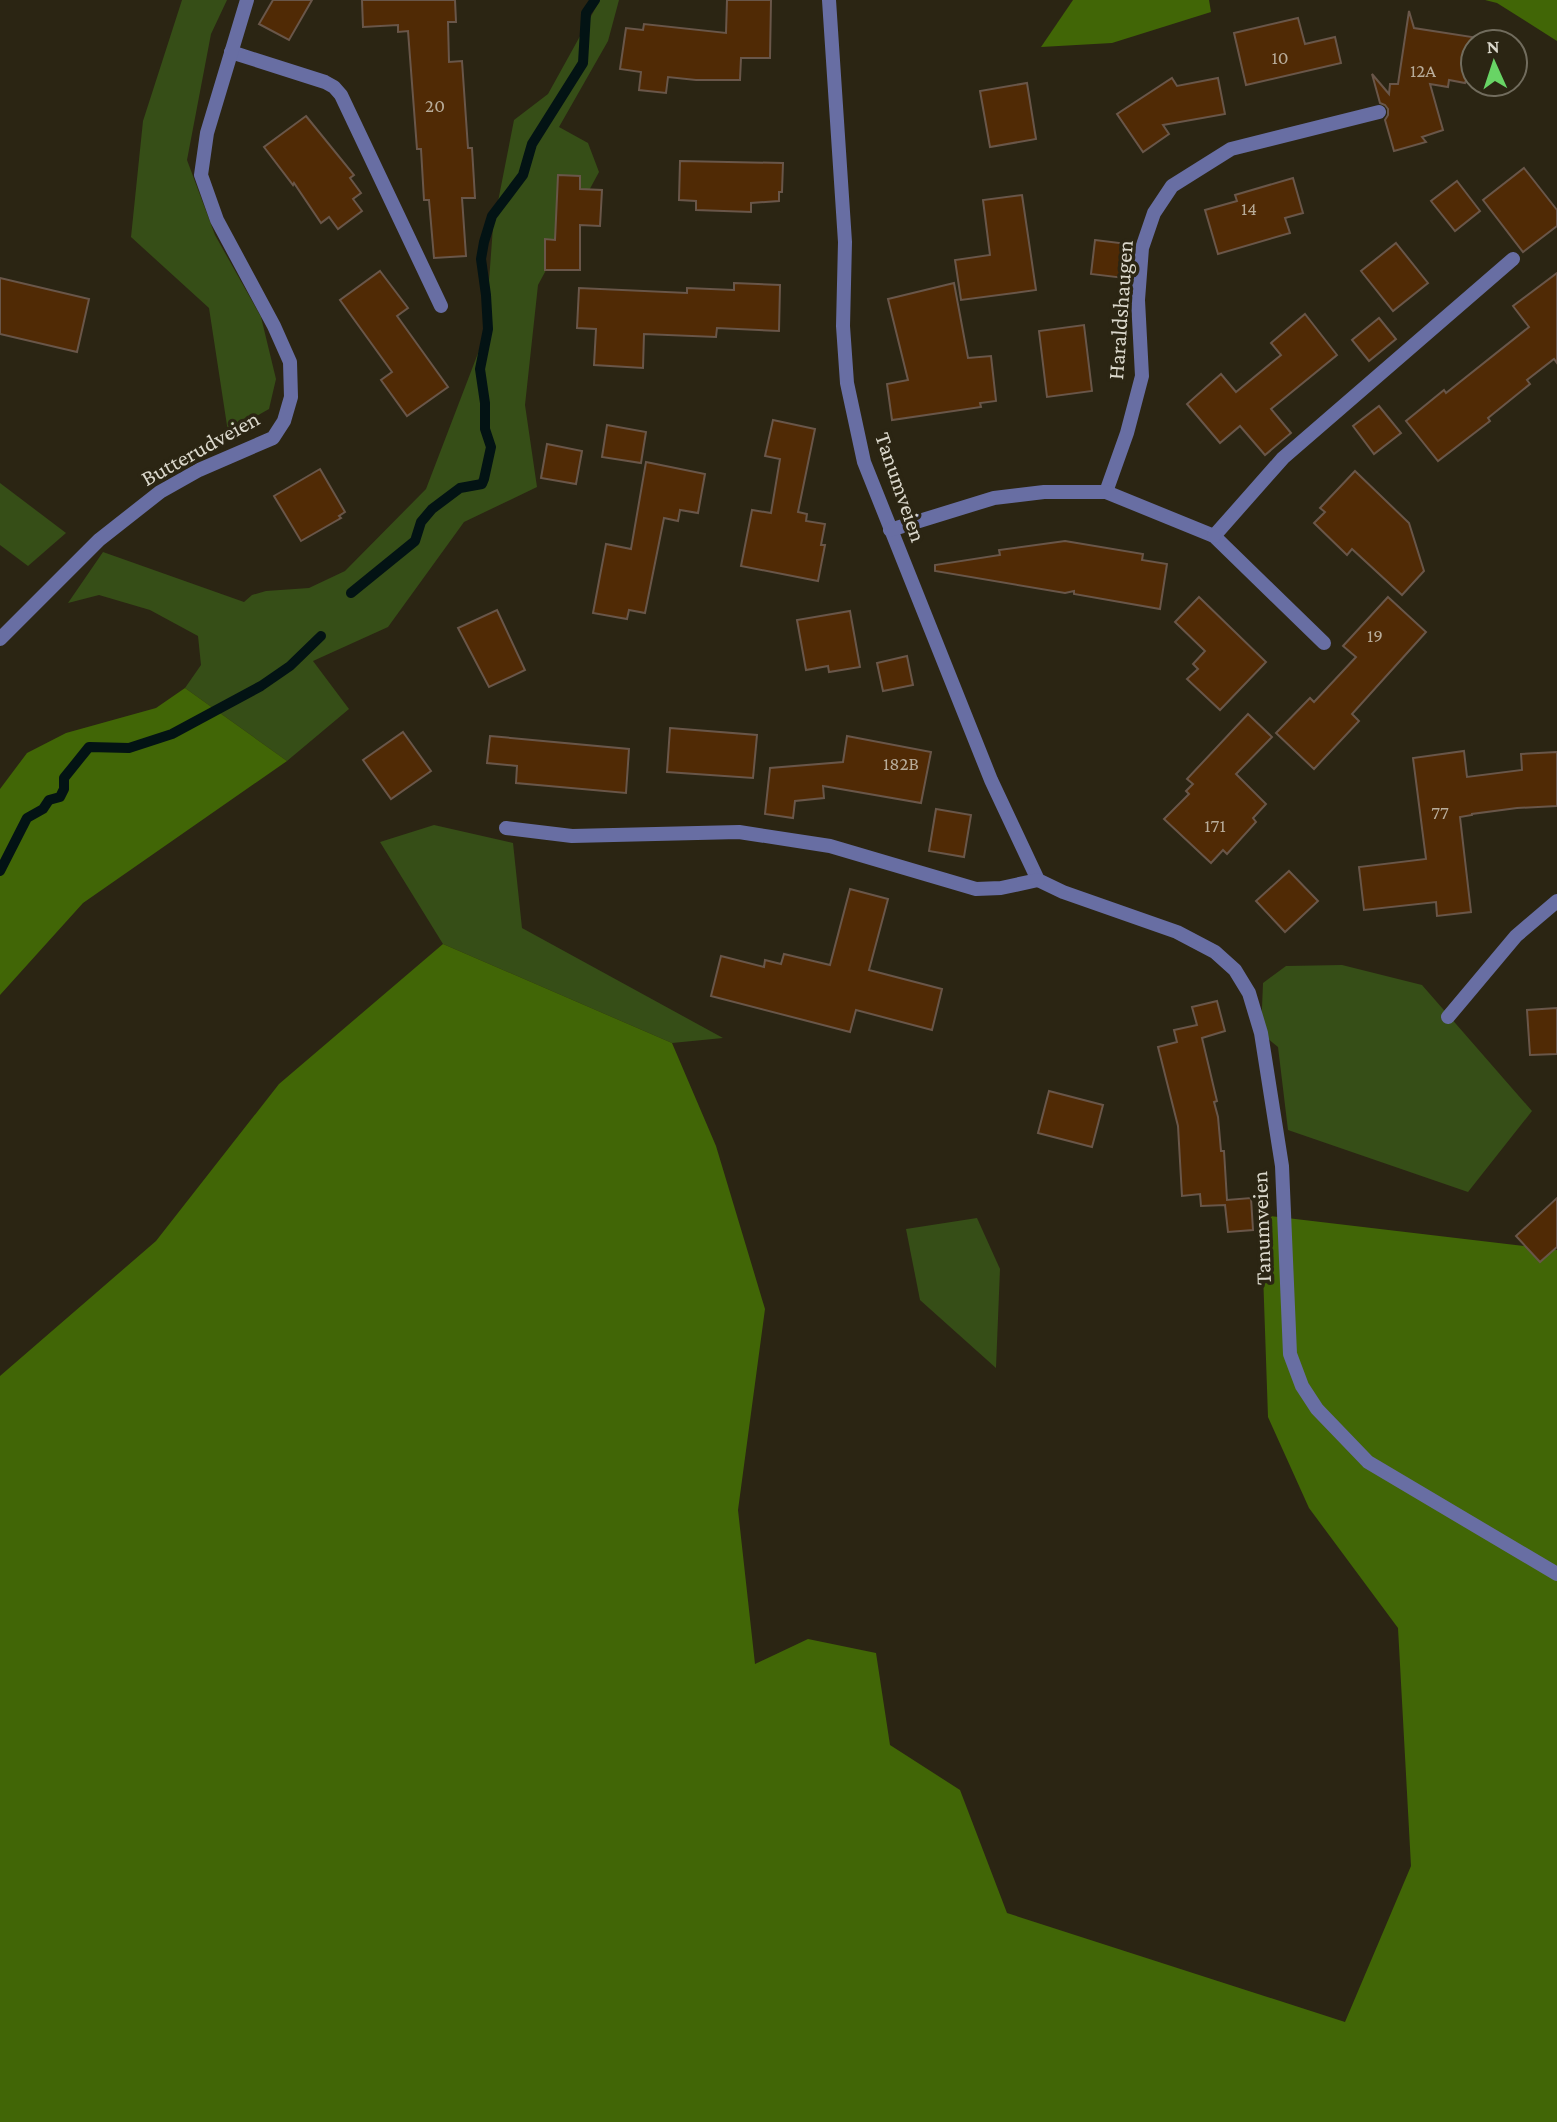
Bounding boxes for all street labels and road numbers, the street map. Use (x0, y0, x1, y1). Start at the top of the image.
street label: Haraldshaugen (1102, 239, 1138, 381)
street label: Butterudveien (136, 405, 264, 491)
street label: Tanumveien (870, 429, 932, 545)
street label: Tanumveien (1246, 1170, 1276, 1286)

